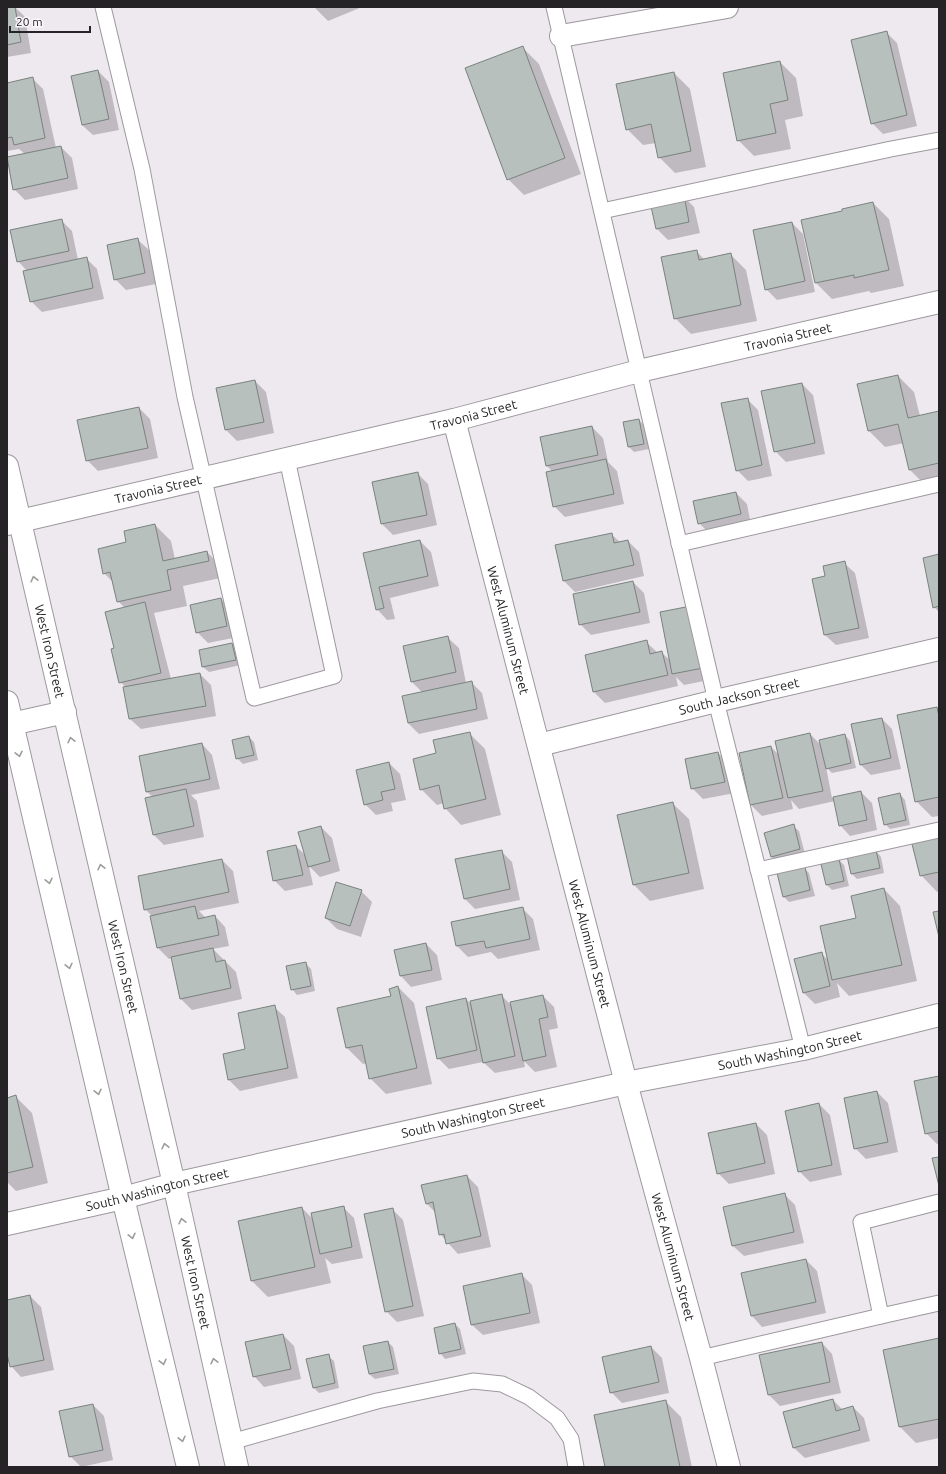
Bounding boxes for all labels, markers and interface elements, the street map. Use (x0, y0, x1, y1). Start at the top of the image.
scale bar (10, 8, 90, 34)
text: 20 m (16, 15, 43, 28)
street label: Travonia Street (743, 320, 833, 354)
street label: Travonia Street (429, 397, 518, 432)
street label: Travonia Street (113, 472, 203, 506)
street label: West Aluminum Street (485, 564, 532, 696)
one-way arrow (30, 576, 38, 582)
street label: West Iron Street (32, 603, 68, 699)
street label: South Jackson Street (677, 675, 801, 717)
one-way arrow (68, 737, 76, 744)
one-way arrow (14, 750, 23, 757)
one-way arrow (97, 864, 105, 870)
one-way arrow (44, 877, 52, 884)
street label: West Aluminum Street (567, 878, 613, 1009)
street label: West Iron Street (106, 919, 141, 1015)
one-way arrow (64, 962, 72, 969)
street label: South Washington Street (717, 1028, 863, 1072)
one-way arrow (94, 1089, 102, 1095)
street label: South Washington Street (400, 1094, 546, 1140)
one-way arrow (161, 1142, 169, 1149)
street label: South Washington Street (84, 1165, 230, 1213)
street label: West Aluminum Street (649, 1191, 697, 1322)
one-way arrow (178, 1217, 186, 1224)
one-way arrow (127, 1232, 136, 1239)
street label: West Iron Street (179, 1234, 213, 1331)
one-way arrow (158, 1358, 167, 1365)
one-way arrow (210, 1358, 218, 1364)
one-way arrow (177, 1436, 185, 1443)

